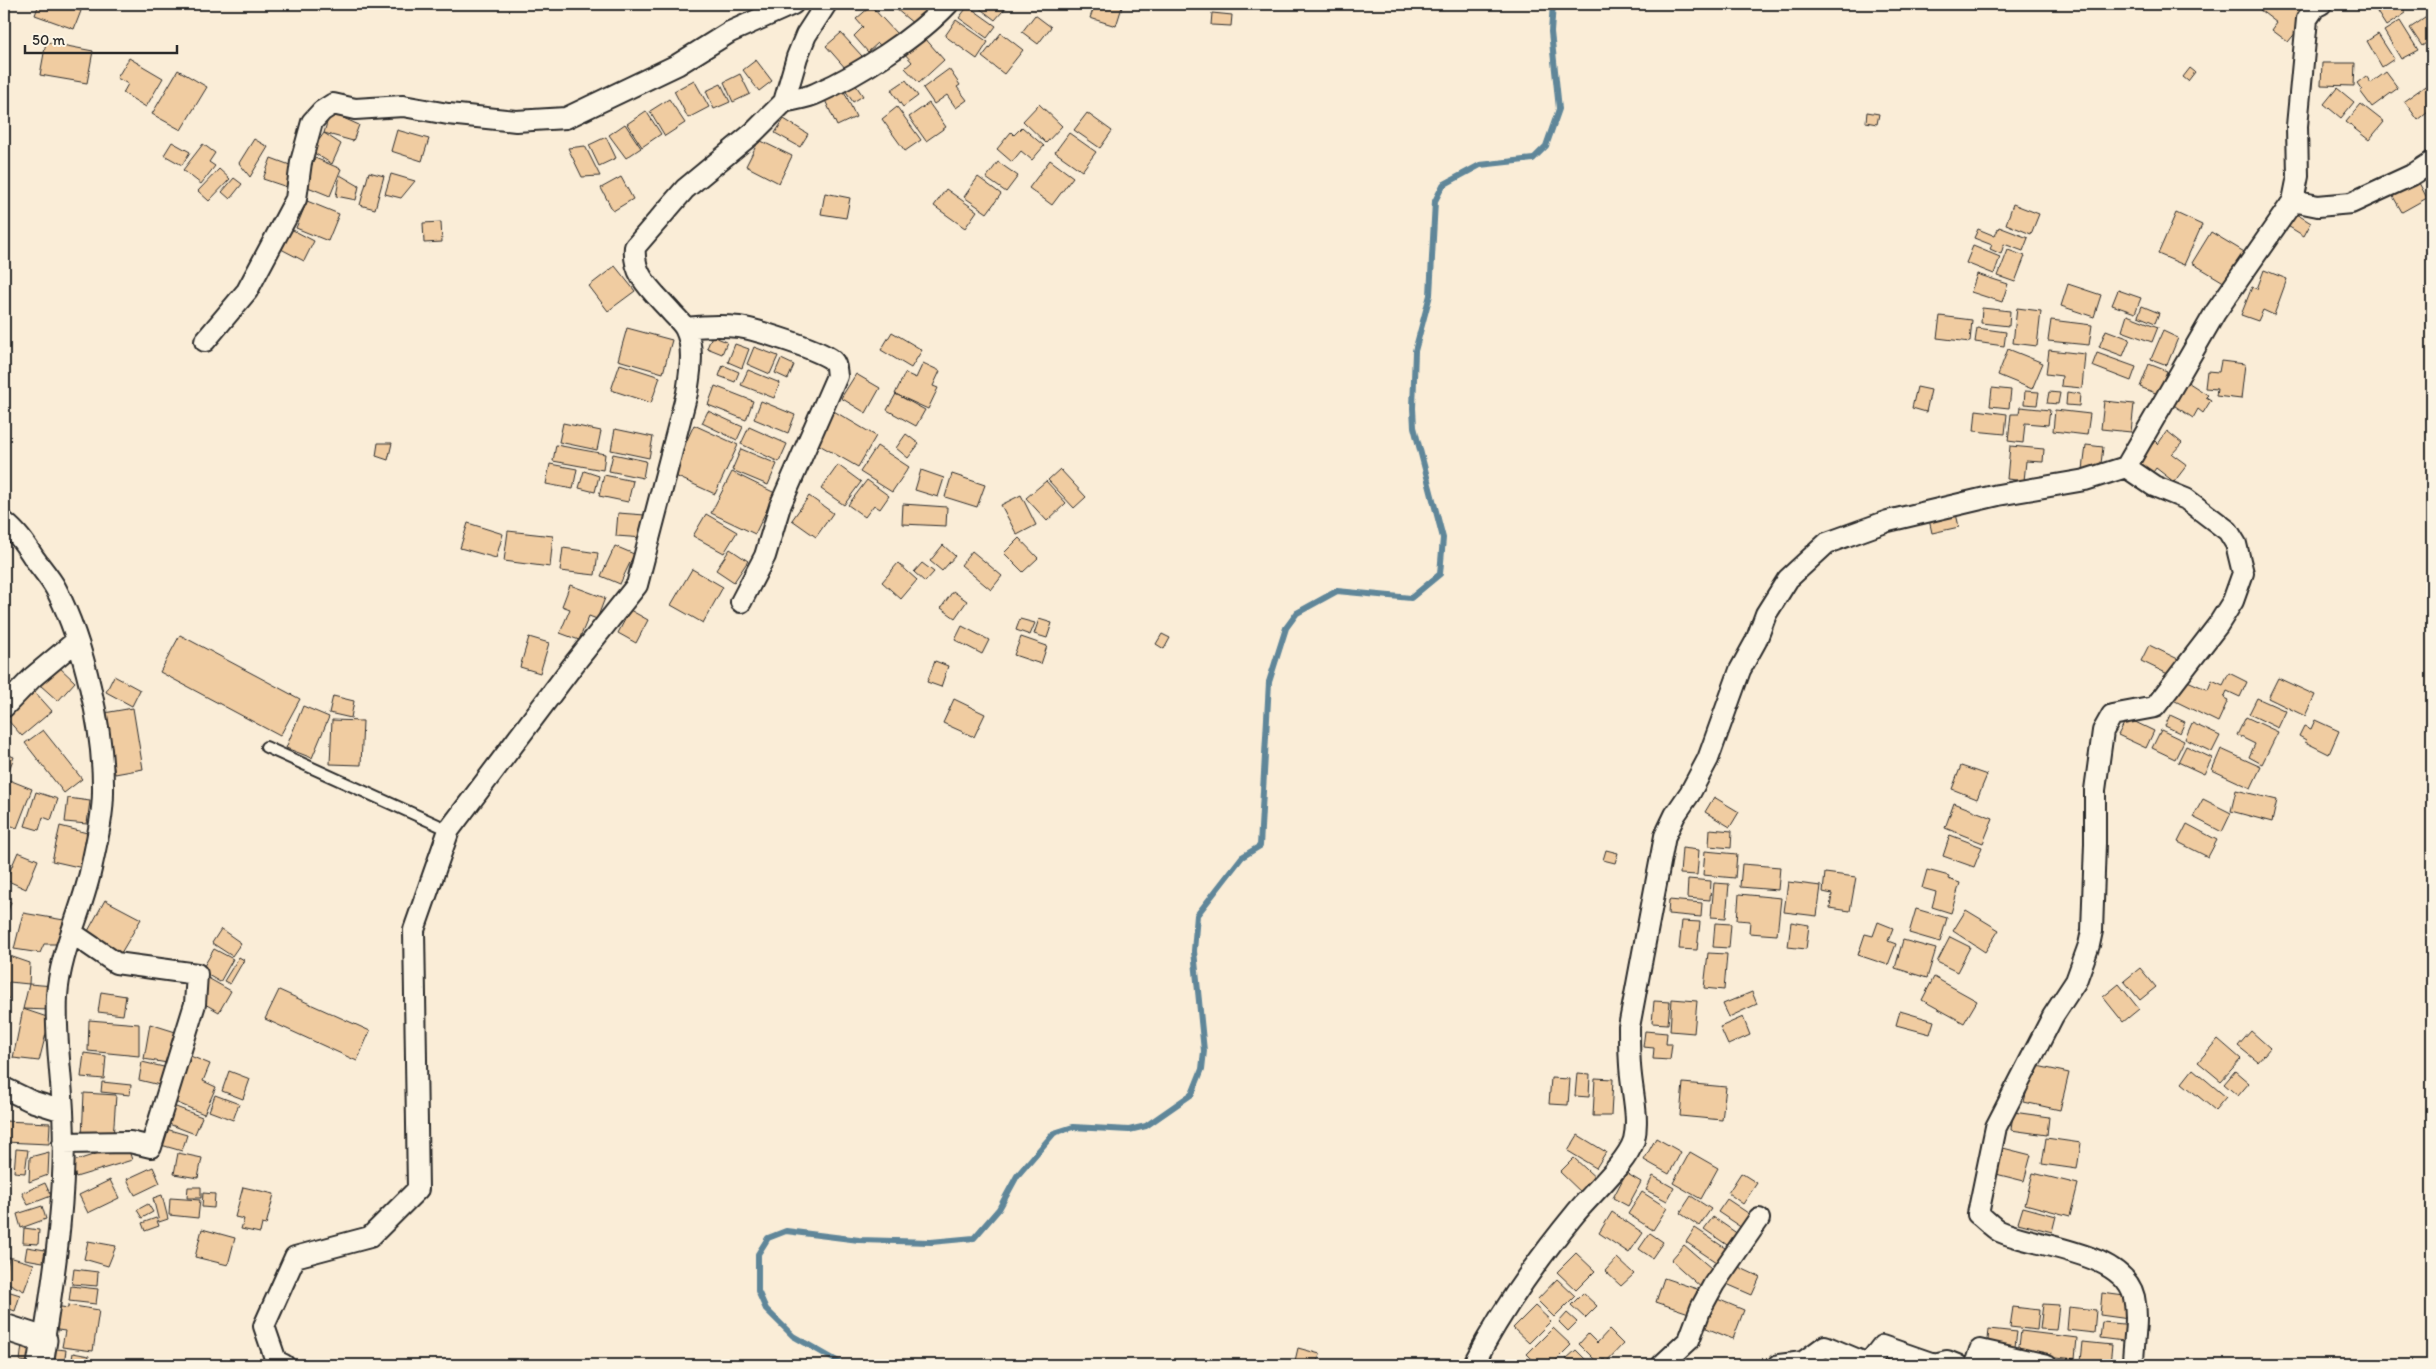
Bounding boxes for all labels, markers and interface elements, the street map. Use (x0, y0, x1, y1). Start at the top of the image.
scale bar (25, 22, 178, 54)
text: 50 m (32, 31, 65, 49)

